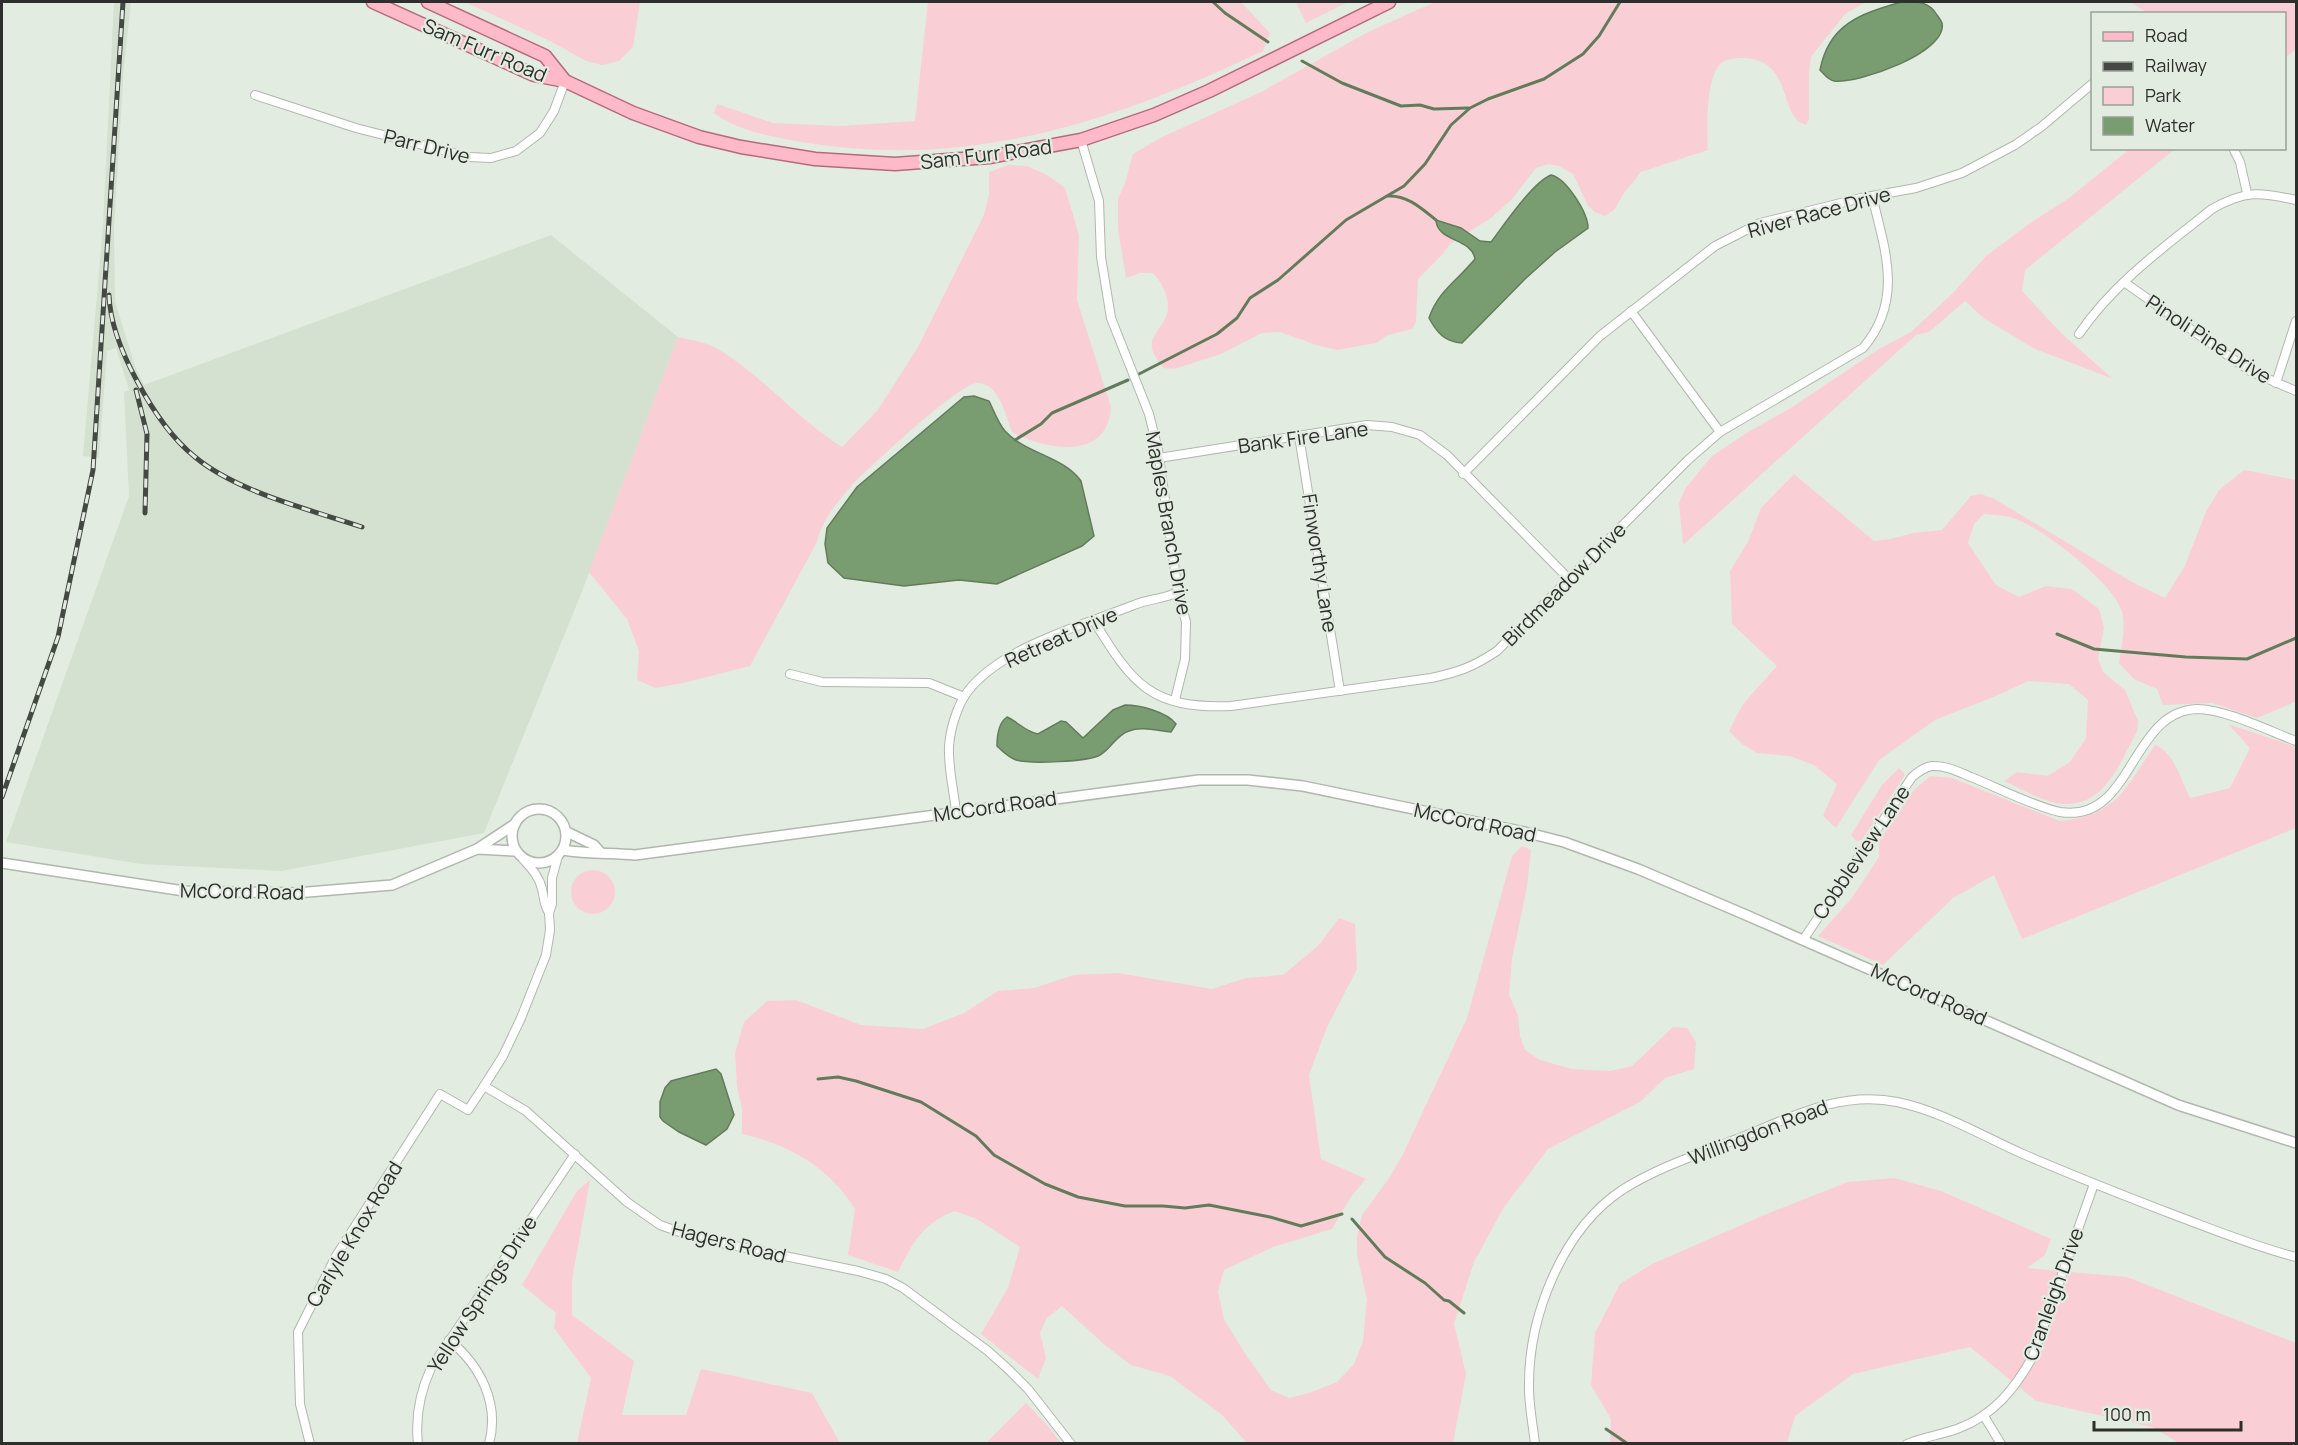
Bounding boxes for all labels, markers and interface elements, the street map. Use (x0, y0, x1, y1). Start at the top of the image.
street label: Sam Furr Road (419, 12, 551, 88)
legend (2091, 12, 2286, 150)
text: Road (2145, 23, 2188, 47)
text: Railway (2145, 53, 2207, 77)
text: Park (2145, 83, 2182, 107)
text: Water (2145, 113, 2195, 137)
street label: Parr Drive (381, 122, 473, 170)
street label: Sam Furr Road (919, 133, 1053, 175)
street label: River Race Drive (1745, 180, 1893, 244)
street label: Pinoli Pine Drive (2141, 288, 2277, 390)
street label: Bank Fire Lane (1236, 414, 1370, 460)
street label: Maples Branch Drive (1140, 429, 1198, 617)
street label: Finworthy Lane (1296, 492, 1344, 634)
street label: Birdmeadow Drive (1496, 516, 1632, 652)
street label: Retreat Drive (1000, 600, 1122, 674)
street label: Cobbleview Lane (1806, 780, 1916, 924)
street label: McCord Road (932, 784, 1058, 828)
street label: McCord Road (1411, 796, 1539, 848)
street label: McCord Road (180, 876, 304, 906)
street label: McCord Road (1867, 956, 1991, 1032)
street label: Willingdon Road (1684, 1093, 1832, 1171)
street label: Carlyle Knox Road (300, 1156, 408, 1312)
street label: Yellow Springs Drive (421, 1210, 543, 1378)
street label: Hagers Road (669, 1215, 789, 1269)
street label: Cranleigh Drive (2016, 1224, 2090, 1364)
scale bar (2094, 1394, 2241, 1432)
text: 100 m (2103, 1402, 2151, 1426)

